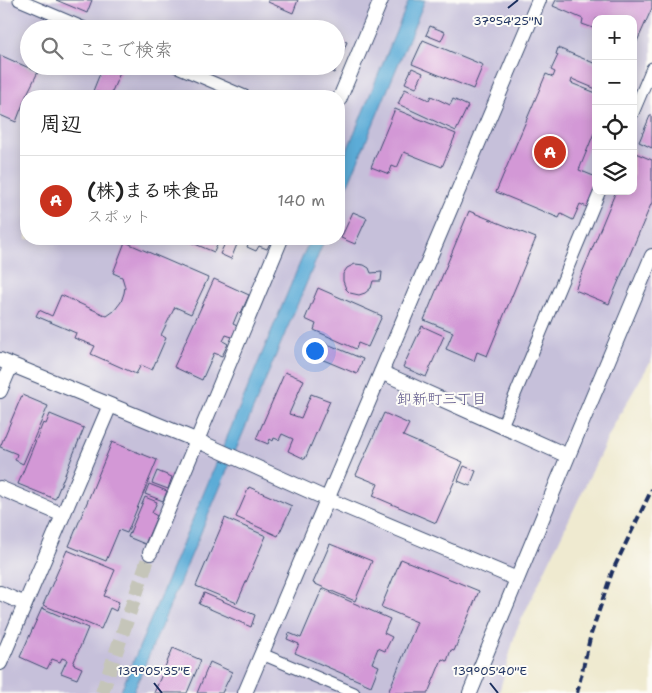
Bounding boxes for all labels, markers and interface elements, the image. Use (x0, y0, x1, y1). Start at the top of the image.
text: 37°54'25"N (473, 13, 543, 29)
map controls (592, 15, 637, 195)
button: + (592, 15, 637, 60)
search box (20, 20, 345, 75)
icon: search (38, 34, 66, 62)
text: ここで検索 (78, 37, 173, 62)
button: − (592, 60, 637, 105)
button: locate (592, 105, 637, 150)
text: 周辺 (40, 110, 82, 138)
pin: A (534, 133, 566, 171)
button: layers (592, 150, 637, 195)
text: (株)まる味食品 (87, 178, 219, 203)
text: A (50, 190, 62, 211)
text: 140 m (278, 190, 325, 211)
text: スポット (87, 206, 151, 227)
your location (302, 338, 328, 364)
district label: 卸新町三丁目 (397, 389, 487, 409)
text: 139°05'35"E (118, 663, 190, 679)
text: 139°05'40"E (453, 663, 527, 679)

